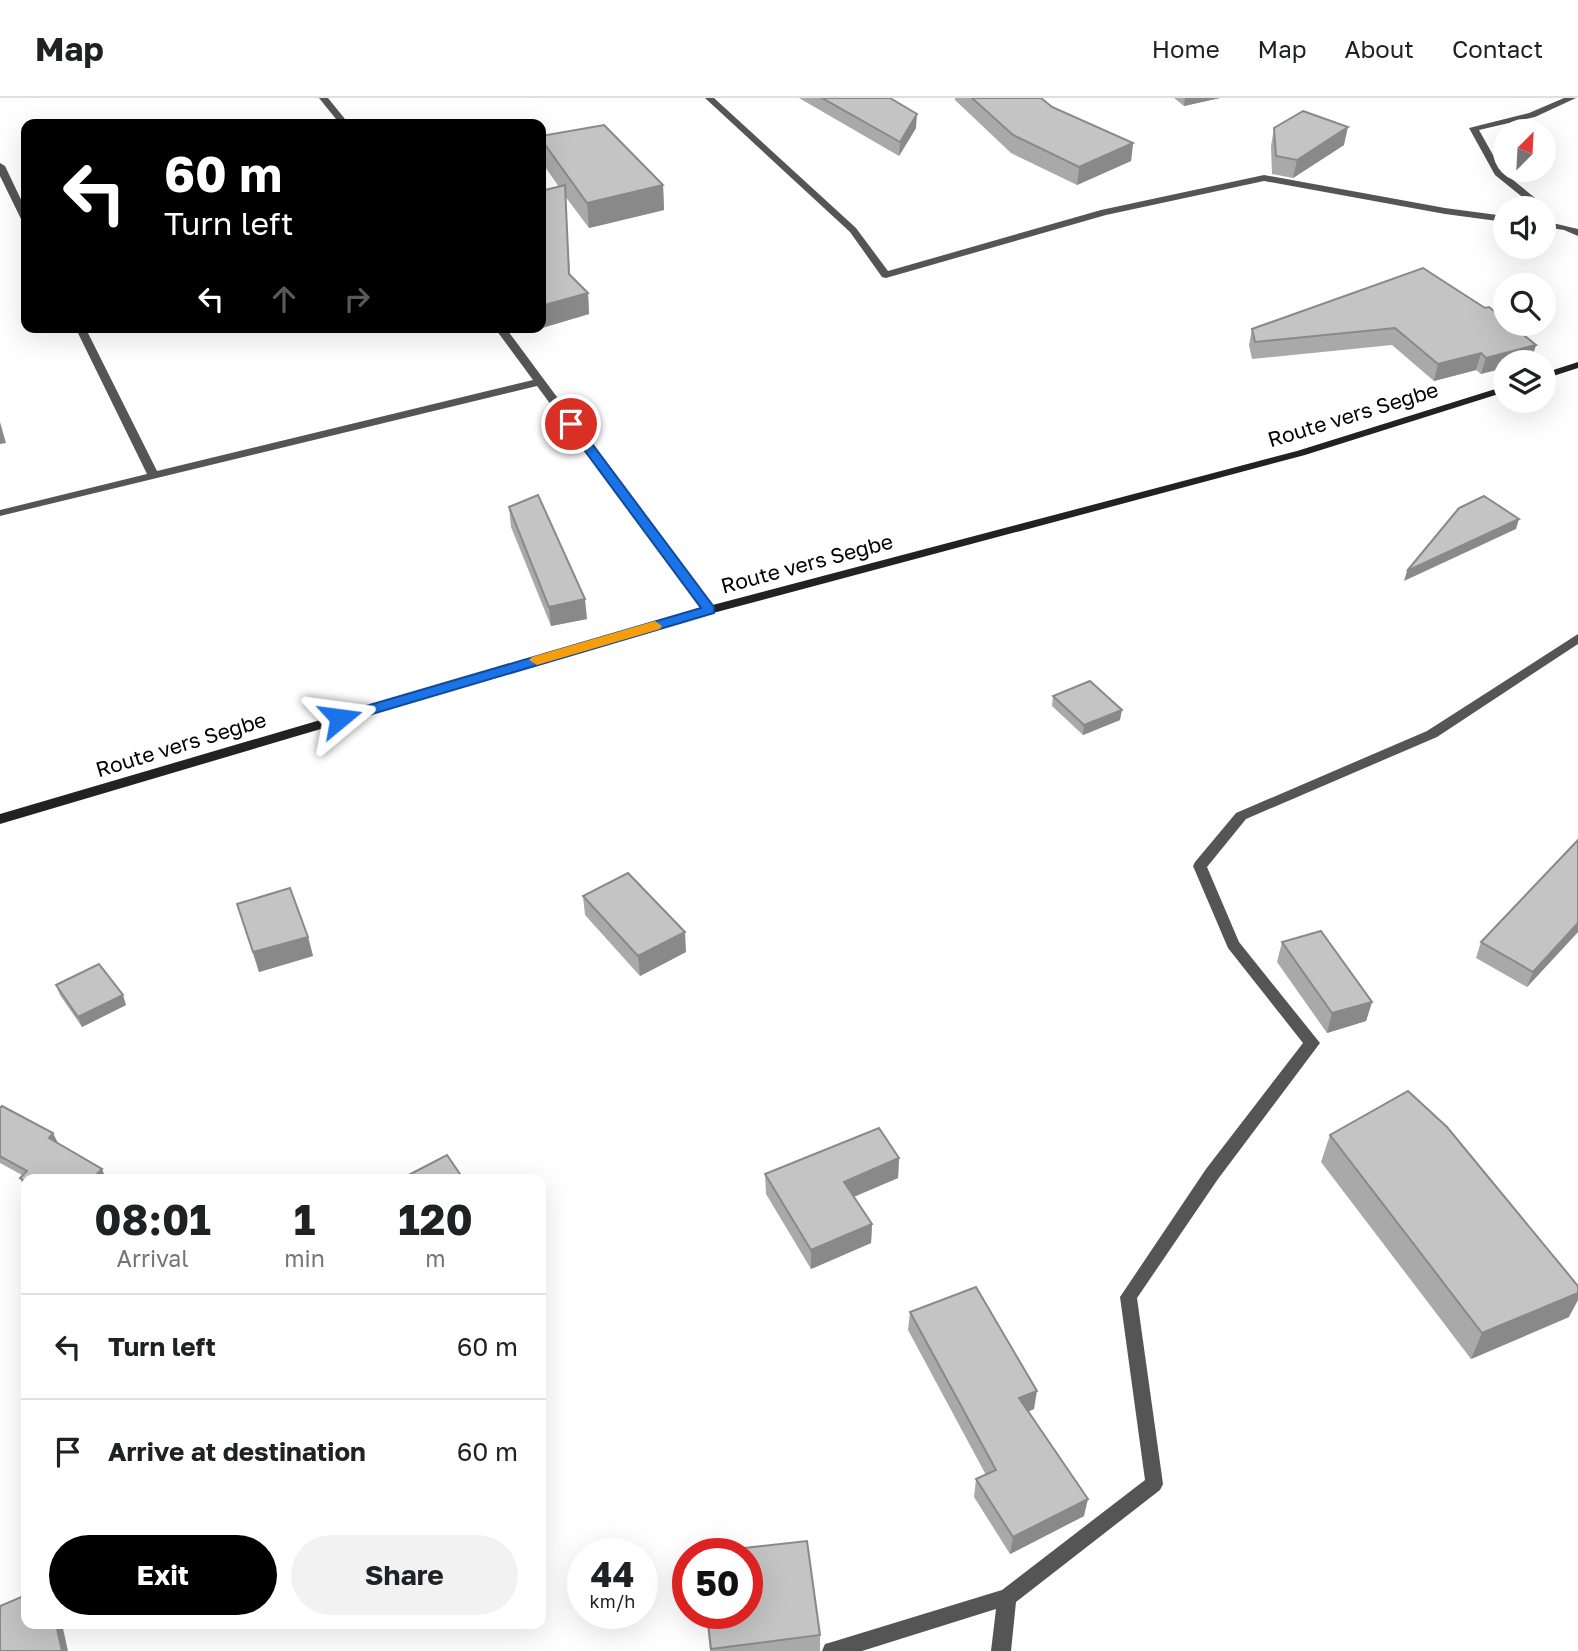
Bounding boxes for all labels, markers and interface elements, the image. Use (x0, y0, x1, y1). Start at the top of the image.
text: Map (35, 29, 104, 68)
text: Home (1152, 34, 1220, 63)
text: Map (1258, 34, 1307, 63)
text: About (1345, 34, 1414, 63)
text: Contact (1452, 34, 1543, 63)
north arrow (1493, 119, 1556, 182)
map controls (1493, 119, 1556, 413)
text: 60 m (164, 144, 282, 203)
icon: left (49, 147, 140, 238)
button: sound (1493, 196, 1556, 259)
text: Turn left (164, 204, 293, 242)
button: search (1493, 273, 1556, 336)
icon: left (192, 280, 230, 318)
icon: ahead (265, 280, 303, 318)
icon: right (338, 280, 376, 318)
button: layers (1493, 350, 1556, 413)
street label: Route vers Segbe (1264, 376, 1441, 452)
pin (541, 394, 601, 454)
icon: arrive (552, 405, 590, 443)
street label: Route vers Segbe (718, 528, 896, 598)
position arrow (303, 681, 377, 755)
street label: Route vers Segbe (92, 706, 269, 782)
text: 08:01 (94, 1194, 211, 1244)
text: 1 (294, 1194, 315, 1244)
text: 120 (398, 1194, 473, 1244)
text: Arrival (117, 1244, 189, 1272)
text: min (284, 1244, 325, 1272)
text: m (425, 1244, 446, 1272)
icon: left (49, 1328, 87, 1366)
text: Turn left (108, 1331, 216, 1362)
text: 60 m (457, 1331, 518, 1362)
icon: arrive (49, 1433, 87, 1471)
text: Arrive at destination (108, 1436, 366, 1467)
text: 60 m (457, 1436, 518, 1467)
button: Exit (49, 1535, 277, 1615)
button: Share (291, 1535, 518, 1615)
speed limit sign: 50 (672, 1538, 763, 1629)
text: 44 (591, 1553, 634, 1595)
text: km/h (590, 1590, 635, 1612)

